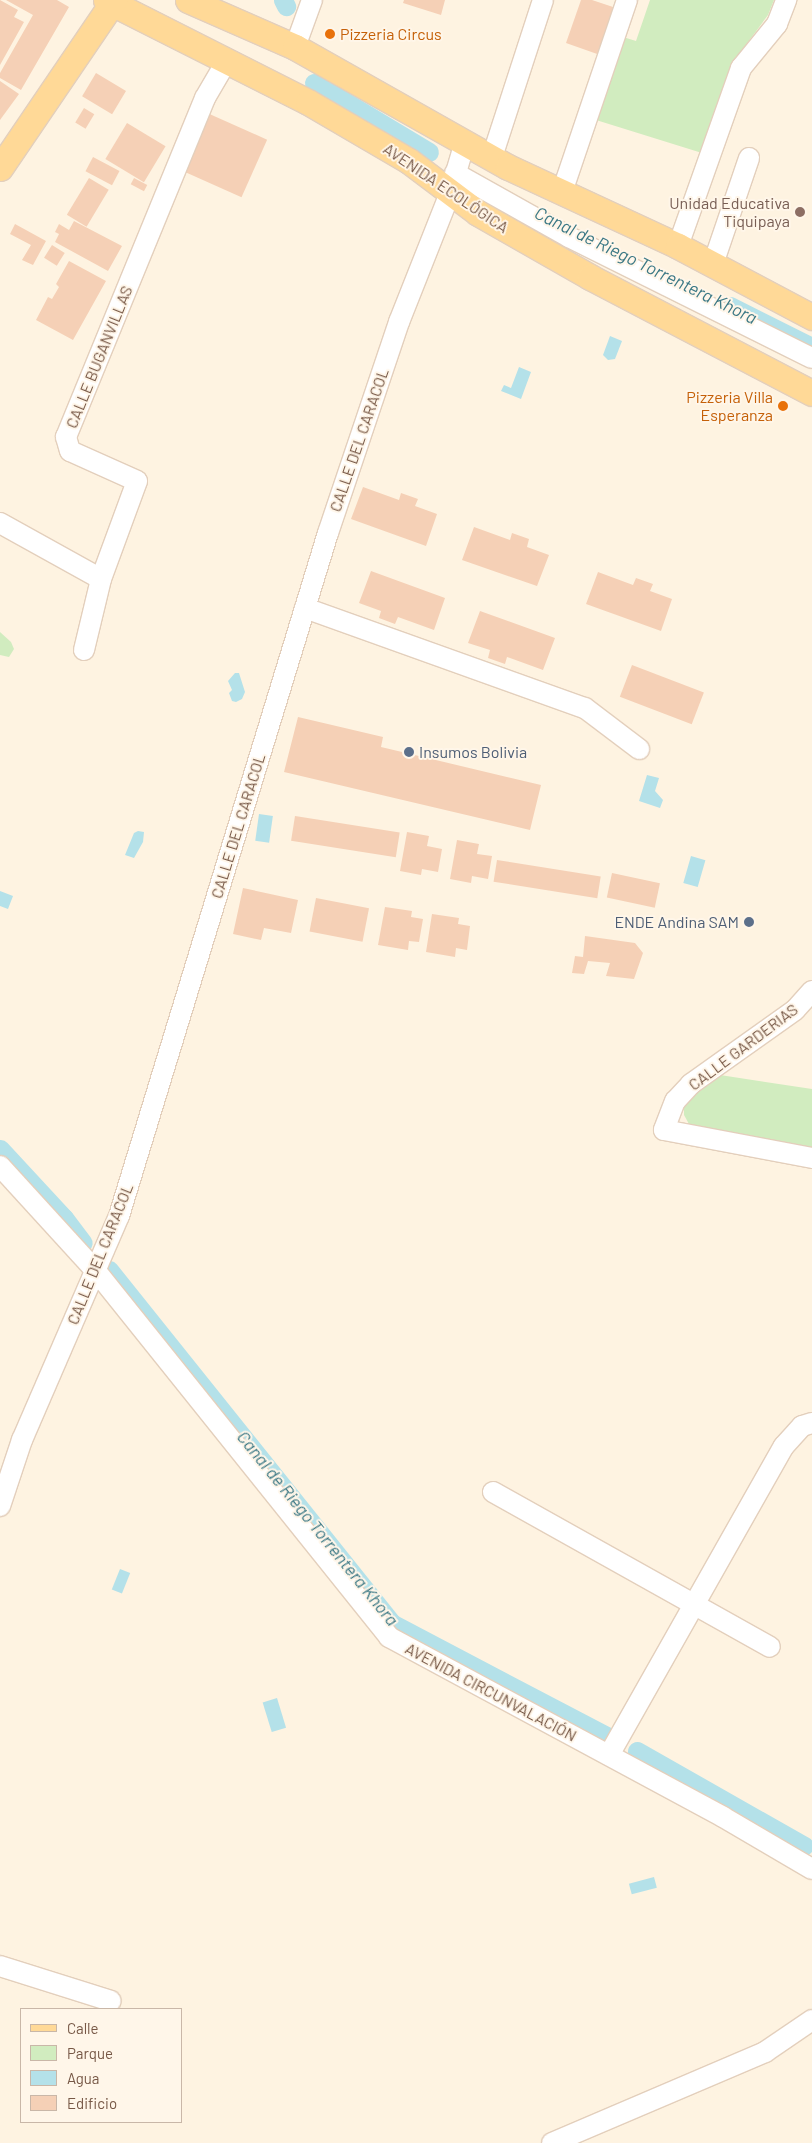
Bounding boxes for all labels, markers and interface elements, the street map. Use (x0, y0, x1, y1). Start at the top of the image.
place label: Pizzeria Circus (340, 24, 442, 44)
marker: Pizzeria Circus (324, 28, 336, 40)
street label: AVENIDA ECOLÓGICA (380, 139, 512, 237)
place label: Unidad Educativa Tiquipaya (669, 193, 790, 231)
water label: Canal de Riego Torrentera Khora (531, 202, 761, 328)
marker: Unidad Educativa Tiquipaya (794, 206, 806, 218)
street label: CALLE BUGANVILLAS (62, 283, 136, 431)
street label: CALLE DEL CARACOL (325, 366, 393, 514)
place label: Pizzeria Villa Esperanza (686, 387, 773, 425)
marker: Pizzeria Villa Esperanza (777, 400, 789, 412)
place label: Insumos Bolivia (419, 742, 527, 762)
marker: Insumos Bolivia (403, 746, 415, 758)
street label: CALLE DEL CARACOL (207, 751, 269, 901)
place label: ENDE Andina SAM (614, 912, 739, 932)
marker: ENDE Andina SAM (743, 916, 755, 928)
street label: CALLE GARDERIAS (685, 1000, 801, 1094)
street label: CALLE DEL CARACOL (63, 1181, 137, 1327)
water label: Canal de Riego Torrentera Khora (233, 1426, 403, 1630)
street label: AVENIDA CIRCUNVALACIÓN (402, 1639, 580, 1745)
legend (20, 2008, 182, 2123)
text: Calle (67, 2019, 99, 2037)
text: Parque (67, 2044, 113, 2062)
text: Agua (67, 2069, 100, 2087)
text: Edificio (67, 2094, 117, 2112)

